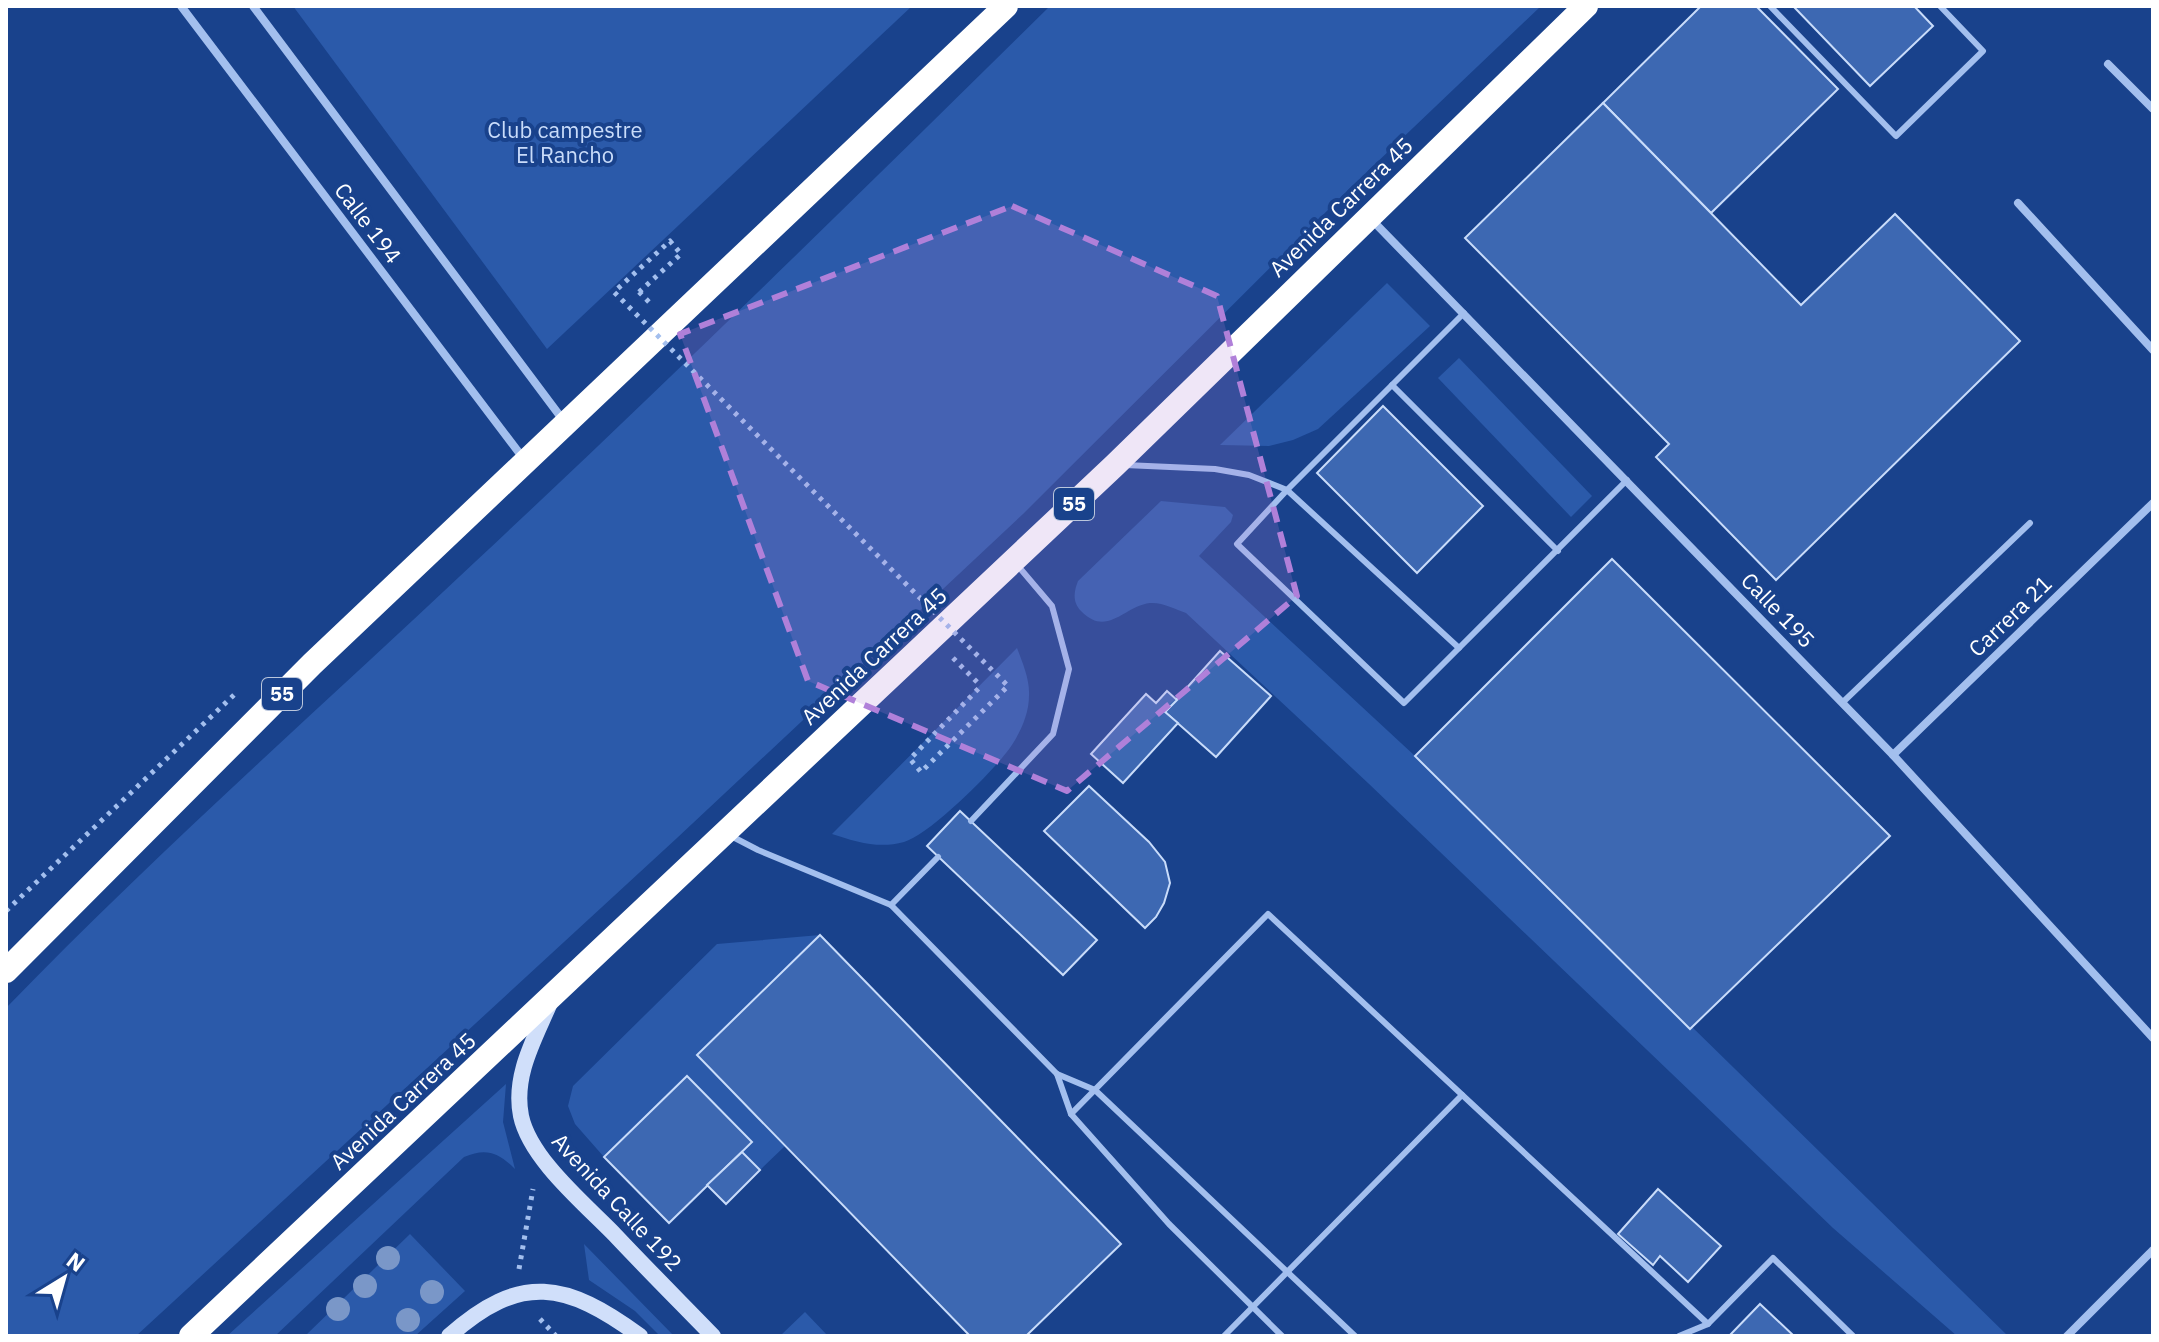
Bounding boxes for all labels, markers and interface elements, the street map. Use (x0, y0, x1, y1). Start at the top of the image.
park label: Club campestre El Rancho (487, 115, 643, 169)
street label: Avenida Carrera 45 (1263, 131, 1419, 283)
street label: Calle 194 (328, 176, 408, 269)
road number: 55 (1054, 488, 1094, 520)
street label: Calle 195 (1735, 566, 1821, 654)
street label: Carrera 21 (1962, 569, 2057, 662)
street label: Avenida Carrera 45 (795, 581, 953, 731)
road number: 55 (262, 678, 302, 710)
street label: Avenida Carrera 45 (324, 1026, 482, 1176)
street label: Avenida Calle 192 (546, 1127, 689, 1277)
north arrow (24, 1238, 104, 1318)
text: N (61, 1245, 91, 1278)

